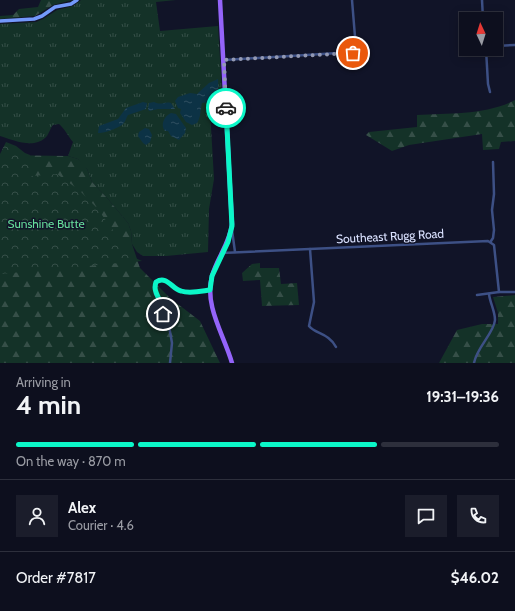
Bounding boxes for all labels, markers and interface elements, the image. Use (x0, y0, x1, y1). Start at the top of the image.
north arrow (459, 12, 503, 56)
map controls (459, 12, 503, 56)
pin (336, 36, 370, 70)
icon: bag (342, 42, 364, 64)
courier (206, 88, 246, 128)
icon: car (215, 97, 237, 119)
park label: Sunshine Butte (7, 216, 85, 231)
street label: Southeast Rugg Road (336, 226, 444, 246)
pin (146, 297, 180, 331)
icon: home (152, 303, 174, 325)
text: Arriving in (16, 374, 71, 390)
text: 19:31–19:36 (426, 388, 499, 406)
text: 4 min (16, 389, 81, 421)
text: On the way · 870 m (16, 453, 126, 469)
button: person (16, 495, 58, 537)
button: chat (405, 495, 447, 537)
button: phone (457, 495, 499, 537)
text: Alex (68, 499, 96, 517)
text: Courier · 4.6 (68, 517, 134, 533)
text: Order #7817 (16, 569, 96, 587)
text: $46.02 (451, 569, 499, 587)

